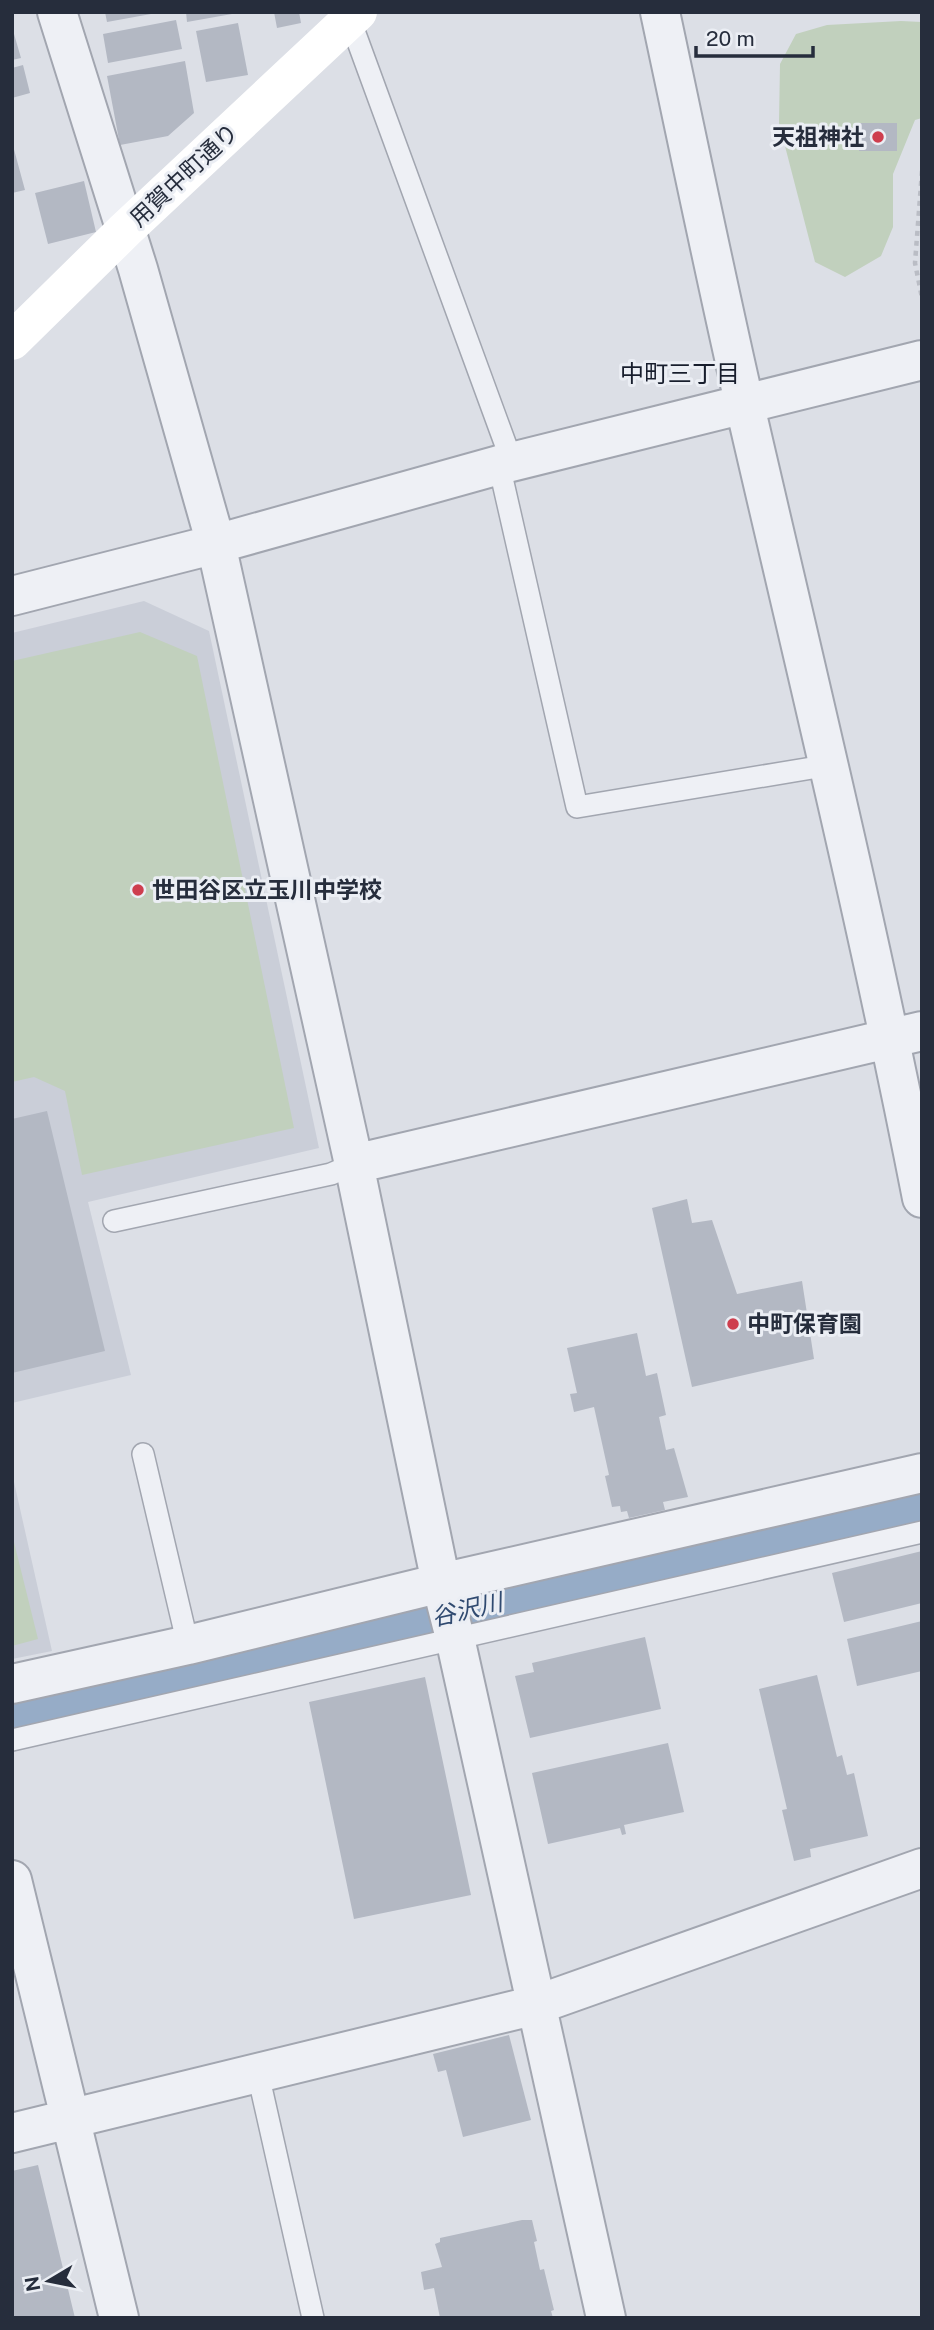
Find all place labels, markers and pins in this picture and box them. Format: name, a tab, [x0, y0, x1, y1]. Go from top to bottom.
place label: 天祖神社	[772, 123, 864, 150]
marker: 天祖神社	[870, 129, 886, 145]
place label: 世田谷区立玉川中学校	[152, 876, 382, 903]
marker: 世田谷区立玉川中学校	[130, 882, 146, 898]
place label: 中町保育園	[747, 1310, 862, 1337]
marker: 中町保育園	[725, 1316, 741, 1332]

